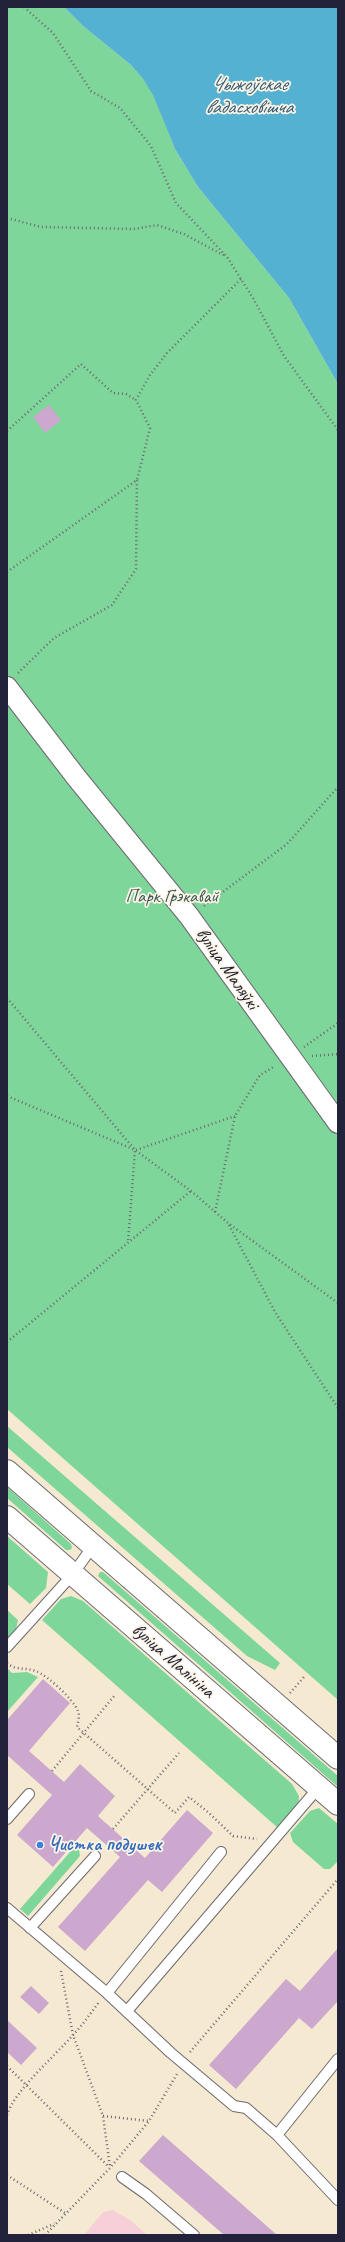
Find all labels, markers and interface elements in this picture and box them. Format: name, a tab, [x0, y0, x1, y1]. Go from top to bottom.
water label: Чыжоўскае вадасховішча	[205, 73, 293, 120]
park label: Парк Грэкавай	[126, 886, 218, 908]
street label: вуліца Маляўкі	[191, 924, 263, 1014]
street label: вуліца Малініна	[127, 1619, 219, 1703]
place label: Чистка подушек	[48, 1834, 161, 1856]
marker: Чистка подушек	[35, 1840, 45, 1850]

